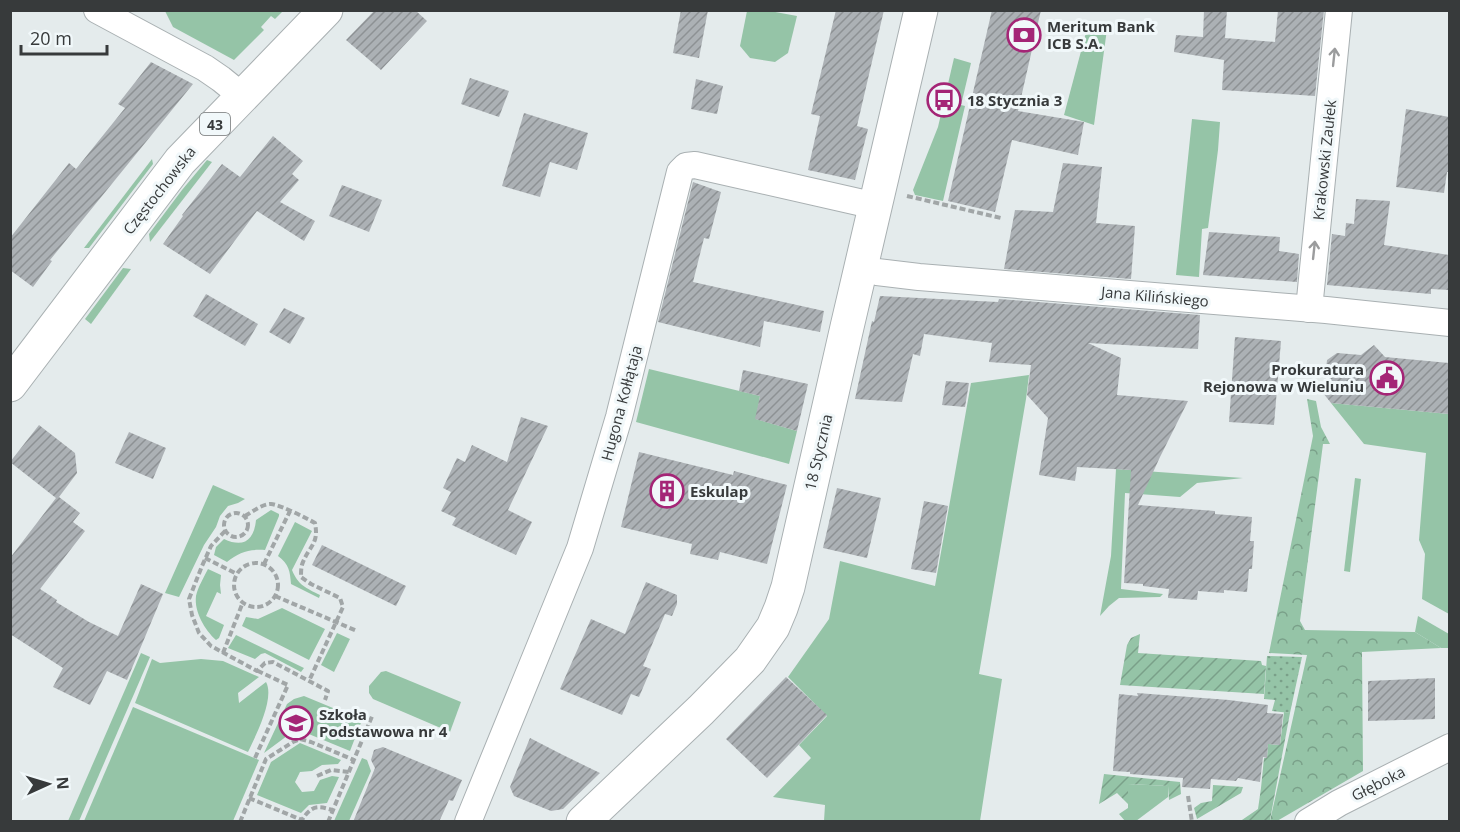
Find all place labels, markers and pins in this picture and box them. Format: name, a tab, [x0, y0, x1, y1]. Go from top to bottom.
place label: Meritum Bank ICB S.A.	[1047, 16, 1155, 53]
bank icon: Meritum Bank ICB S.A.	[1006, 17, 1042, 53]
bus stop icon: 18 Stycznia 3	[926, 82, 962, 118]
place label: 18 Stycznia 3	[967, 90, 1062, 110]
place label: Prokuratura Rejonowa w Wieluniu	[1203, 359, 1364, 396]
public building icon: Prokuratura Rejonowa w Wieluniu	[1369, 360, 1405, 396]
building icon: Eskulap	[649, 473, 685, 509]
place label: Eskulap	[690, 481, 748, 501]
place label: Szkoła Podstawowa nr 4	[319, 704, 448, 741]
school or university icon: Szkoła Podstawowa nr 4	[278, 705, 314, 741]

